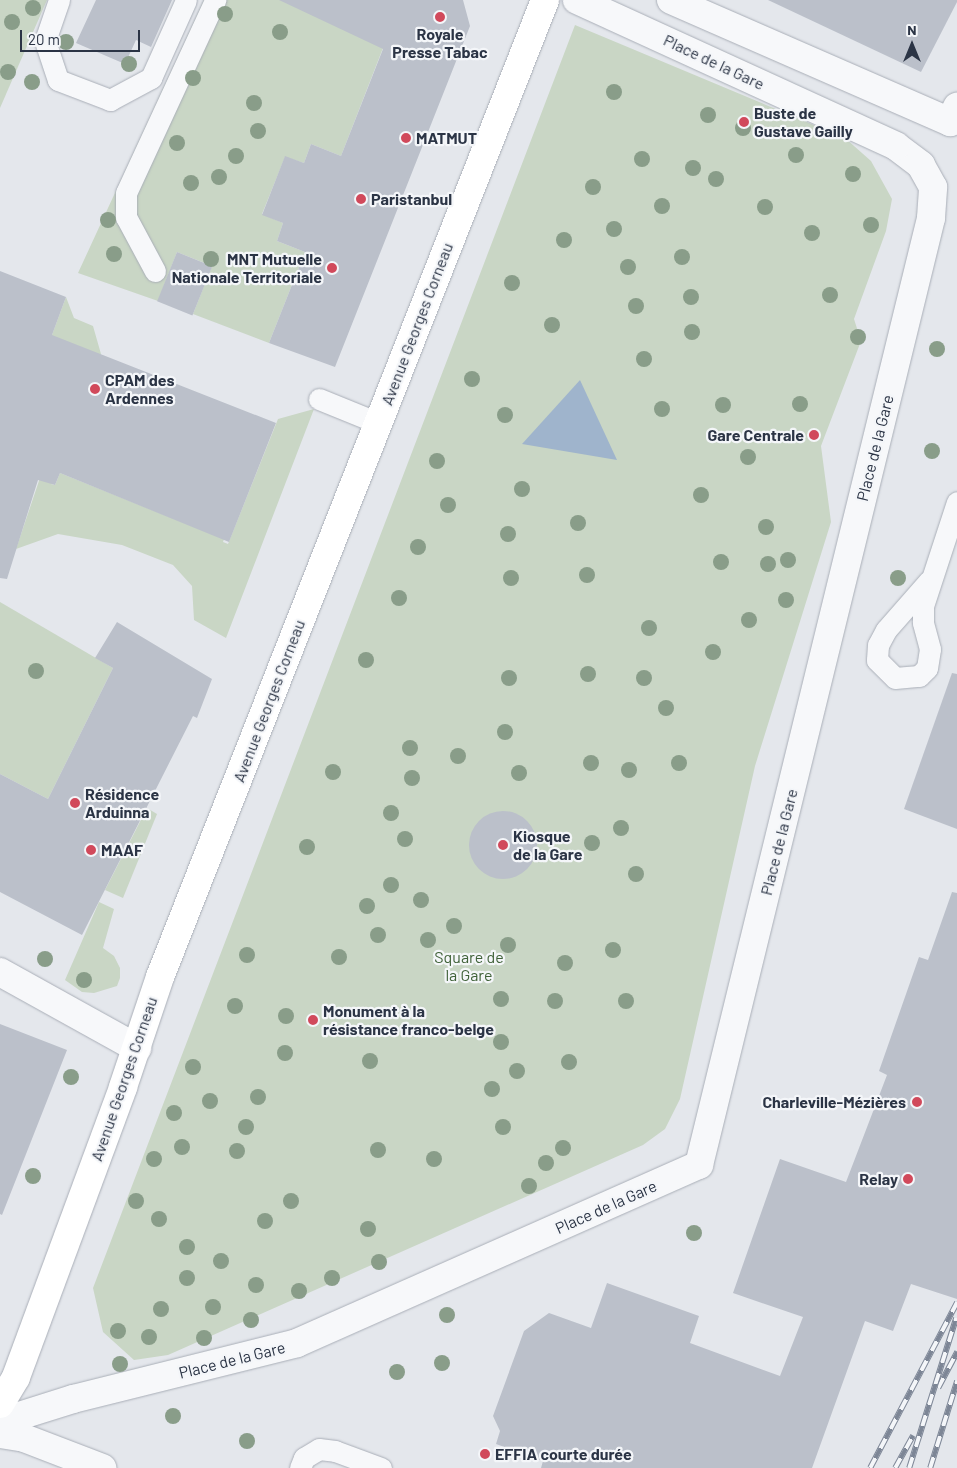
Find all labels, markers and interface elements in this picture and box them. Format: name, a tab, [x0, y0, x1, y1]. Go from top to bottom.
marker: Royale Presse Tabac	[434, 11, 446, 23]
scale bar	[22, 20, 142, 52]
north arrow	[887, 20, 937, 70]
text: N	[907, 21, 917, 38]
place label: Royale Presse Tabac	[392, 24, 488, 62]
text: 20 m	[28, 30, 60, 48]
street label: Place de la Gare	[661, 30, 767, 94]
place label: Buste de Gustave Gailly	[754, 103, 853, 141]
marker: Buste de Gustave Gailly	[738, 116, 750, 128]
place label: MATMUT	[416, 128, 477, 148]
marker: MATMUT	[400, 132, 412, 144]
place label: Paristanbul	[371, 189, 452, 209]
marker: Paristanbul	[355, 193, 367, 205]
street label: Avenue Georges Corneau	[377, 240, 457, 408]
place label: MNT Mutuelle Nationale Territoriale	[172, 249, 322, 287]
marker: MNT Mutuelle Nationale Territoriale	[326, 262, 338, 274]
place label: CPAM des Ardennes	[105, 370, 174, 408]
marker: CPAM des Ardennes	[89, 383, 101, 395]
street label: Place de la Gare	[853, 393, 897, 503]
place label: Gare Centrale	[708, 425, 804, 445]
marker: Gare Centrale	[808, 429, 820, 441]
street label: Avenue Georges Corneau	[229, 617, 309, 785]
place label: Résidence Arduinna	[85, 784, 159, 822]
street label: Place de la Gare	[757, 787, 801, 897]
marker: Résidence Arduinna	[69, 797, 81, 809]
place label: Kiosque de la Gare	[513, 826, 582, 864]
marker: Kiosque de la Gare	[497, 839, 509, 851]
place label: MAAF	[101, 840, 143, 860]
marker: MAAF	[85, 844, 97, 856]
park label: Square de la Gare	[434, 947, 504, 985]
street label: Avenue Georges Corneau	[87, 994, 161, 1164]
place label: Monument à la résistance franco-belge	[323, 1001, 494, 1039]
marker: Monument à la résistance franco-belge	[307, 1014, 319, 1026]
place label: Charleville-Mézières	[762, 1092, 906, 1112]
marker: Charleville-Mézières	[910, 1095, 924, 1109]
place label: Relay	[859, 1169, 898, 1189]
marker: Relay	[902, 1173, 914, 1185]
street label: Place de la Gare	[552, 1176, 660, 1238]
street label: Place de la Gare	[177, 1338, 287, 1382]
place label: EFFIA courte durée	[495, 1444, 632, 1464]
marker: EFFIA courte durée	[479, 1448, 491, 1460]

